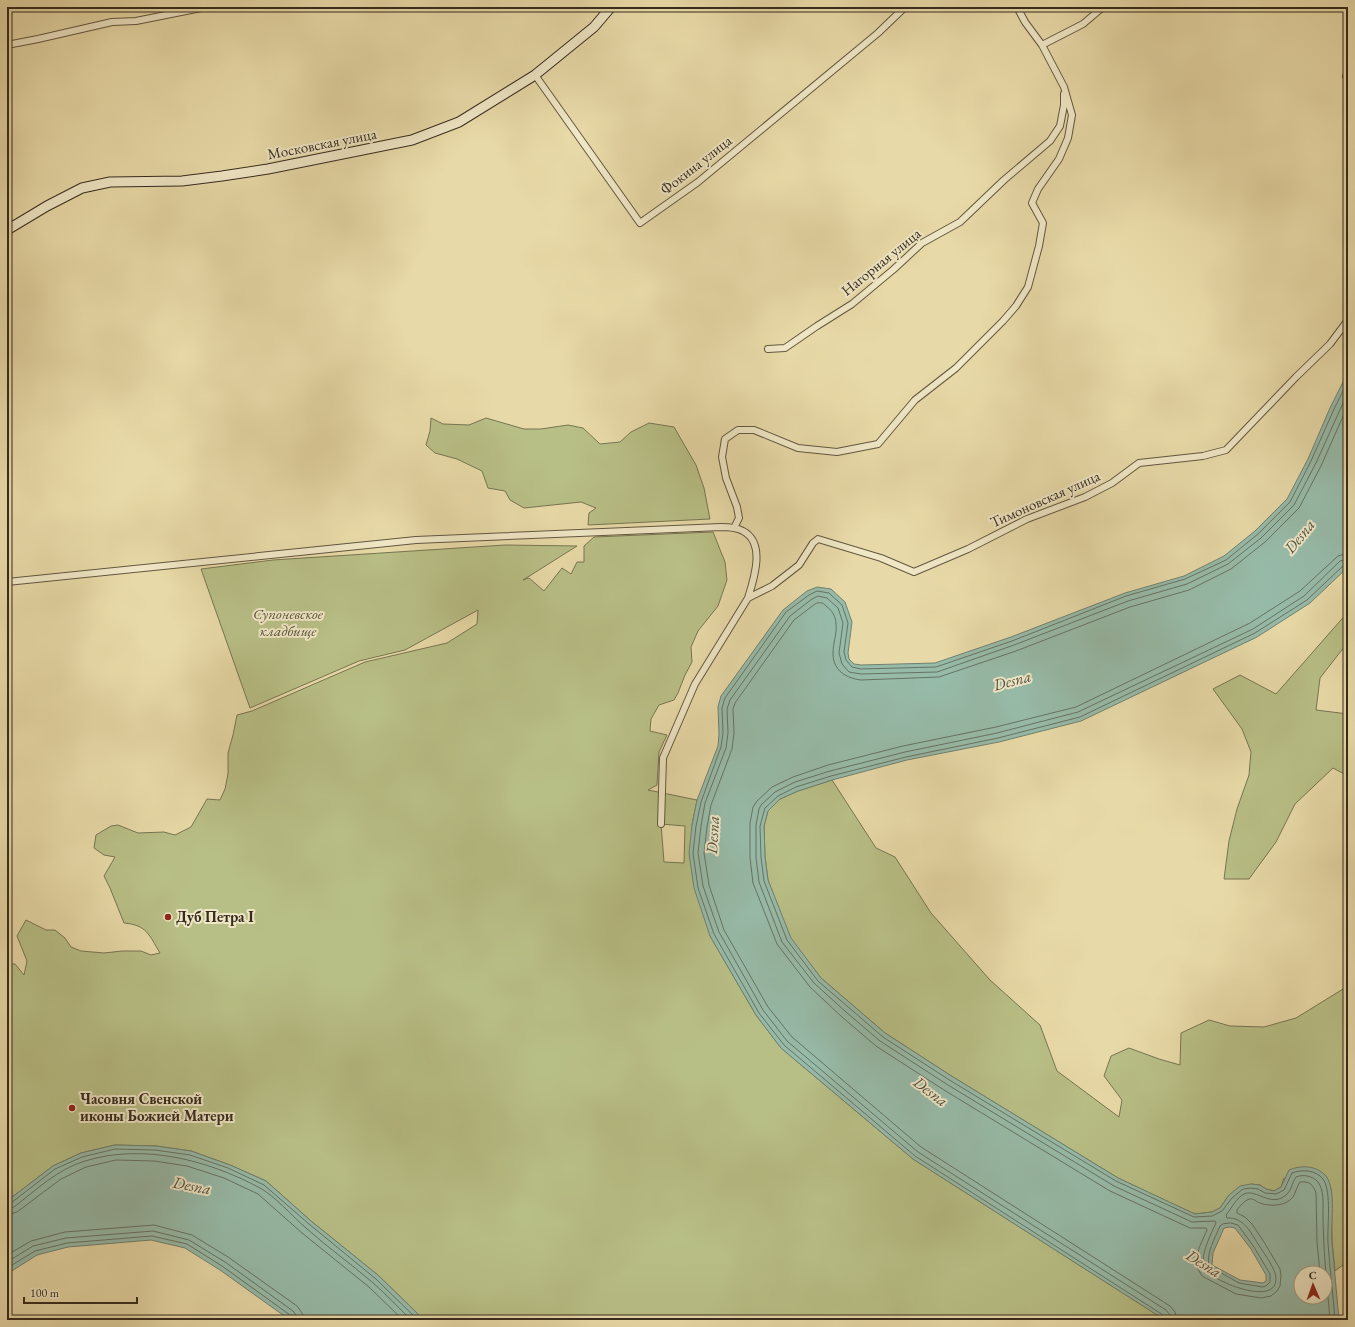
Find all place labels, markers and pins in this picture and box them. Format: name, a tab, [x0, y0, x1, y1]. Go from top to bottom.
place label: Дуб Петра I	[176, 907, 254, 926]
marker: Дуб Петра I	[163, 912, 173, 922]
place label: Часовня Свенской иконы Божией Матери	[80, 1089, 234, 1125]
marker: Часовня Свенской иконы Божией Матери	[67, 1103, 77, 1113]

